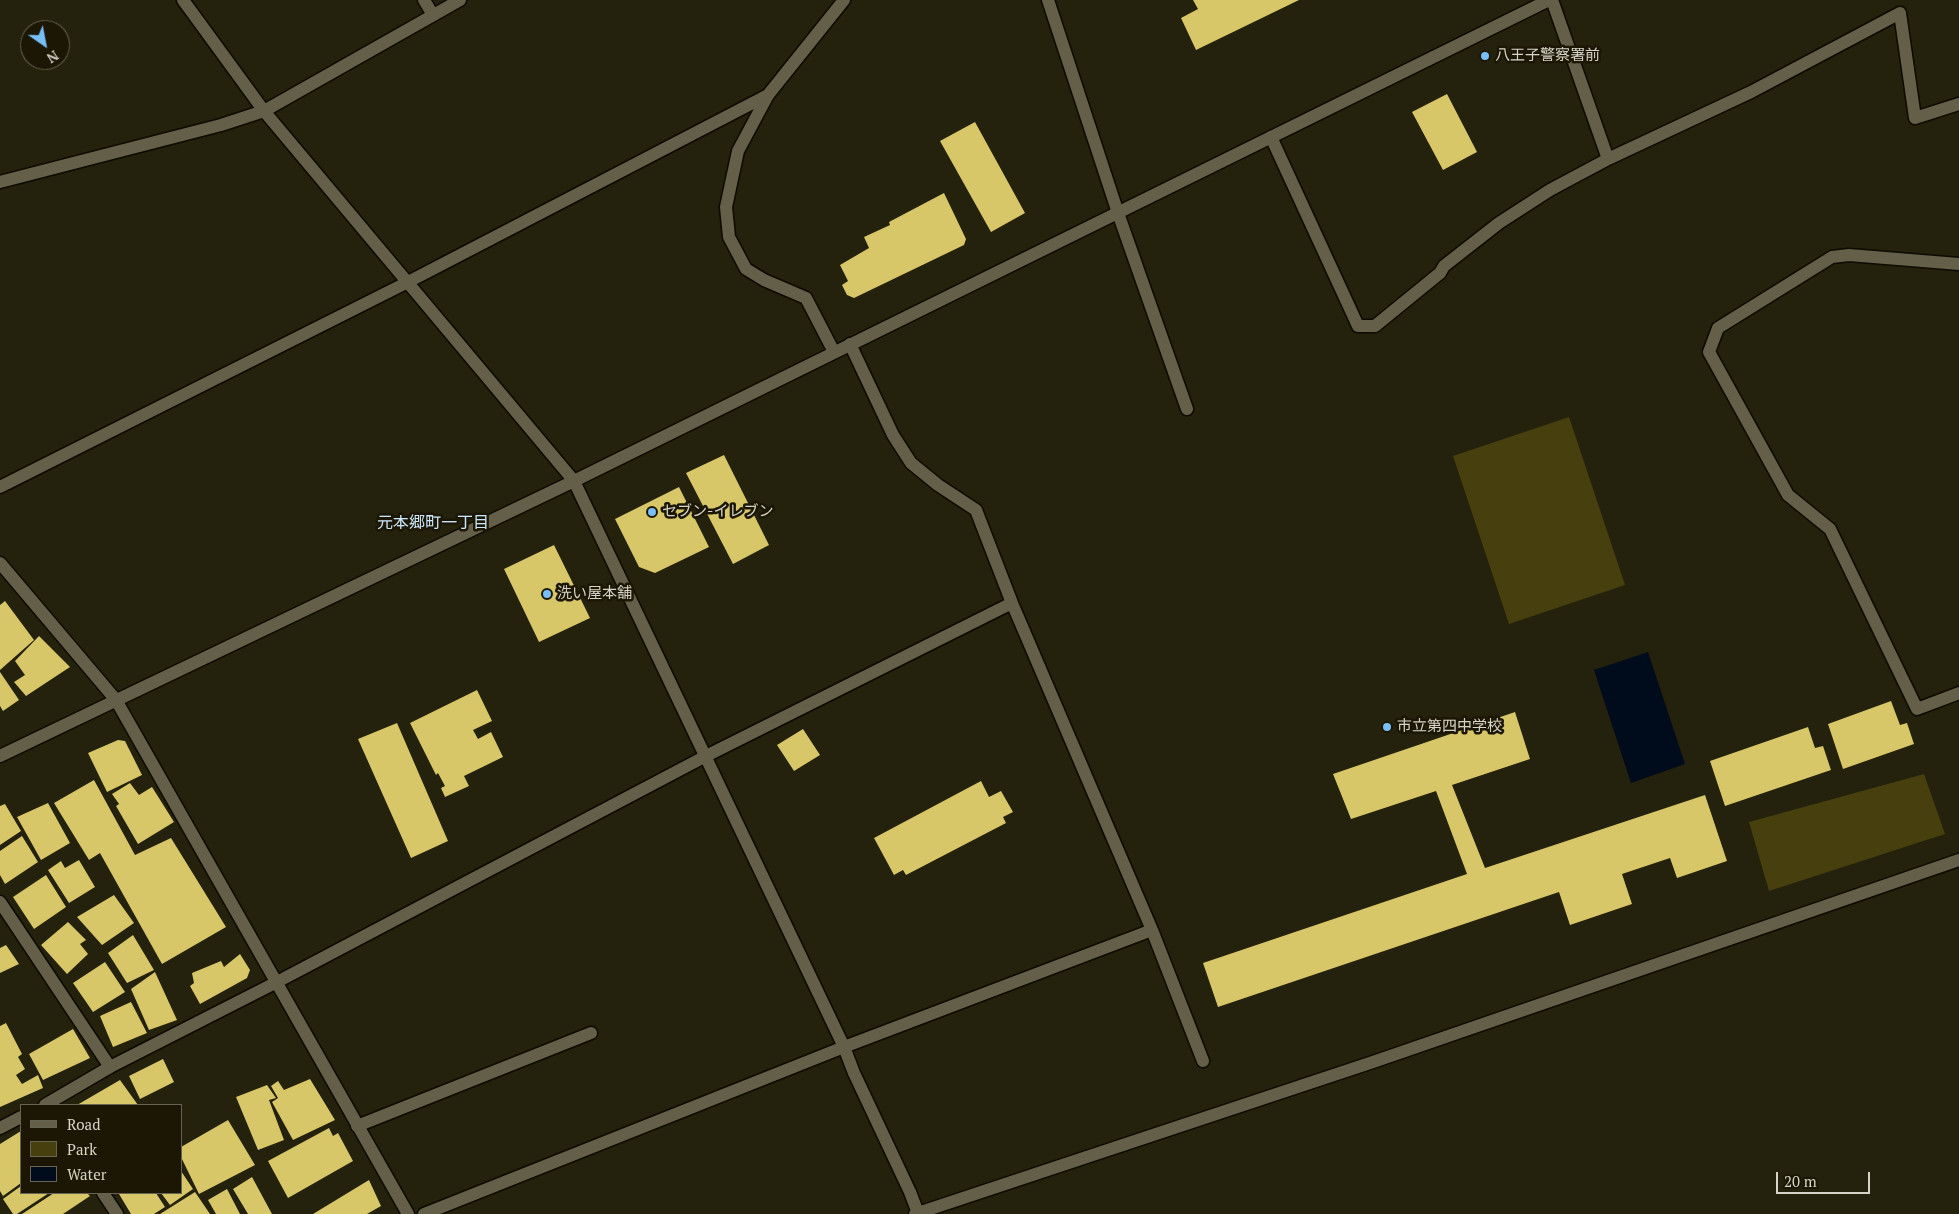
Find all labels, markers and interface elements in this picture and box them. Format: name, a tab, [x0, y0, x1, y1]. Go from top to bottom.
north arrow	[20, 20, 70, 70]
text: N	[43, 46, 63, 68]
place label: 八王子警察署前	[1495, 47, 1600, 65]
marker: 八王子警察署前	[1479, 50, 1491, 62]
place label: セブン-イレブン	[662, 503, 773, 521]
marker: セブン-イレブン	[646, 506, 658, 518]
district label: 元本郷町一丁目	[377, 513, 489, 533]
place label: 洗い屋本舗	[557, 585, 632, 603]
marker: 洗い屋本舗	[541, 588, 553, 600]
place label: 市立第四中学校	[1397, 718, 1502, 736]
marker: 市立第四中学校	[1381, 721, 1393, 733]
legend	[20, 1104, 182, 1194]
text: Road	[67, 1114, 100, 1134]
text: Park	[67, 1139, 97, 1159]
scale bar	[1779, 1162, 1873, 1194]
text: Water	[67, 1164, 106, 1184]
text: 20 m	[1784, 1171, 1817, 1191]

